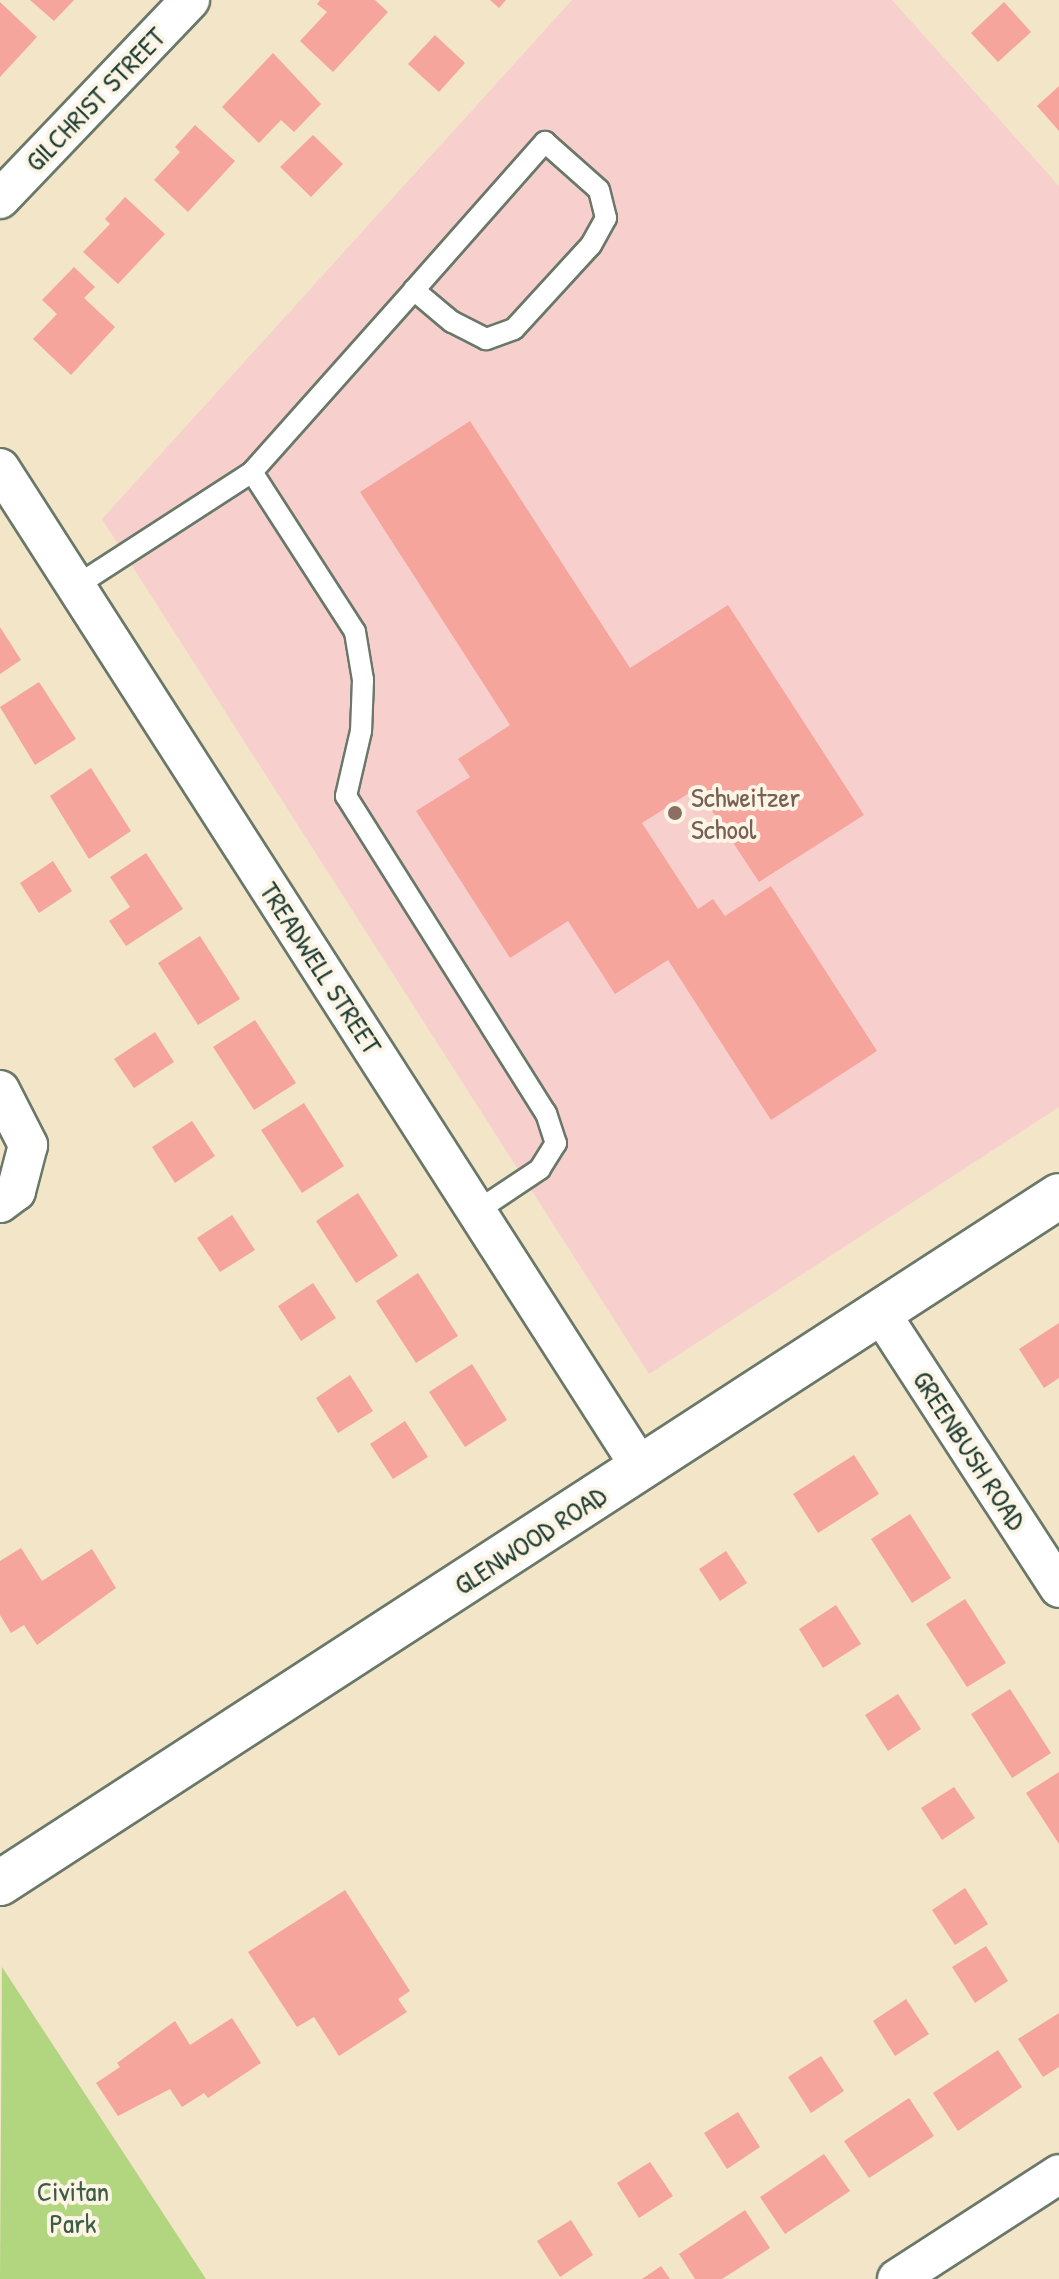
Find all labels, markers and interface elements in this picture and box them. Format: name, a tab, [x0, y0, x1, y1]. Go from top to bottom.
street label: GILCHRIST STREET	[18, 20, 172, 178]
place label: Schweitzer School	[691, 780, 800, 846]
marker: Schweitzer School	[666, 804, 684, 822]
street label: TREADWELL STREET	[253, 876, 389, 1060]
street label: GREENBUSH ROAD	[906, 1364, 1034, 1536]
street label: GLENWOOD ROAD	[448, 1478, 612, 1602]
park label: Civitan Park	[37, 2174, 109, 2240]

